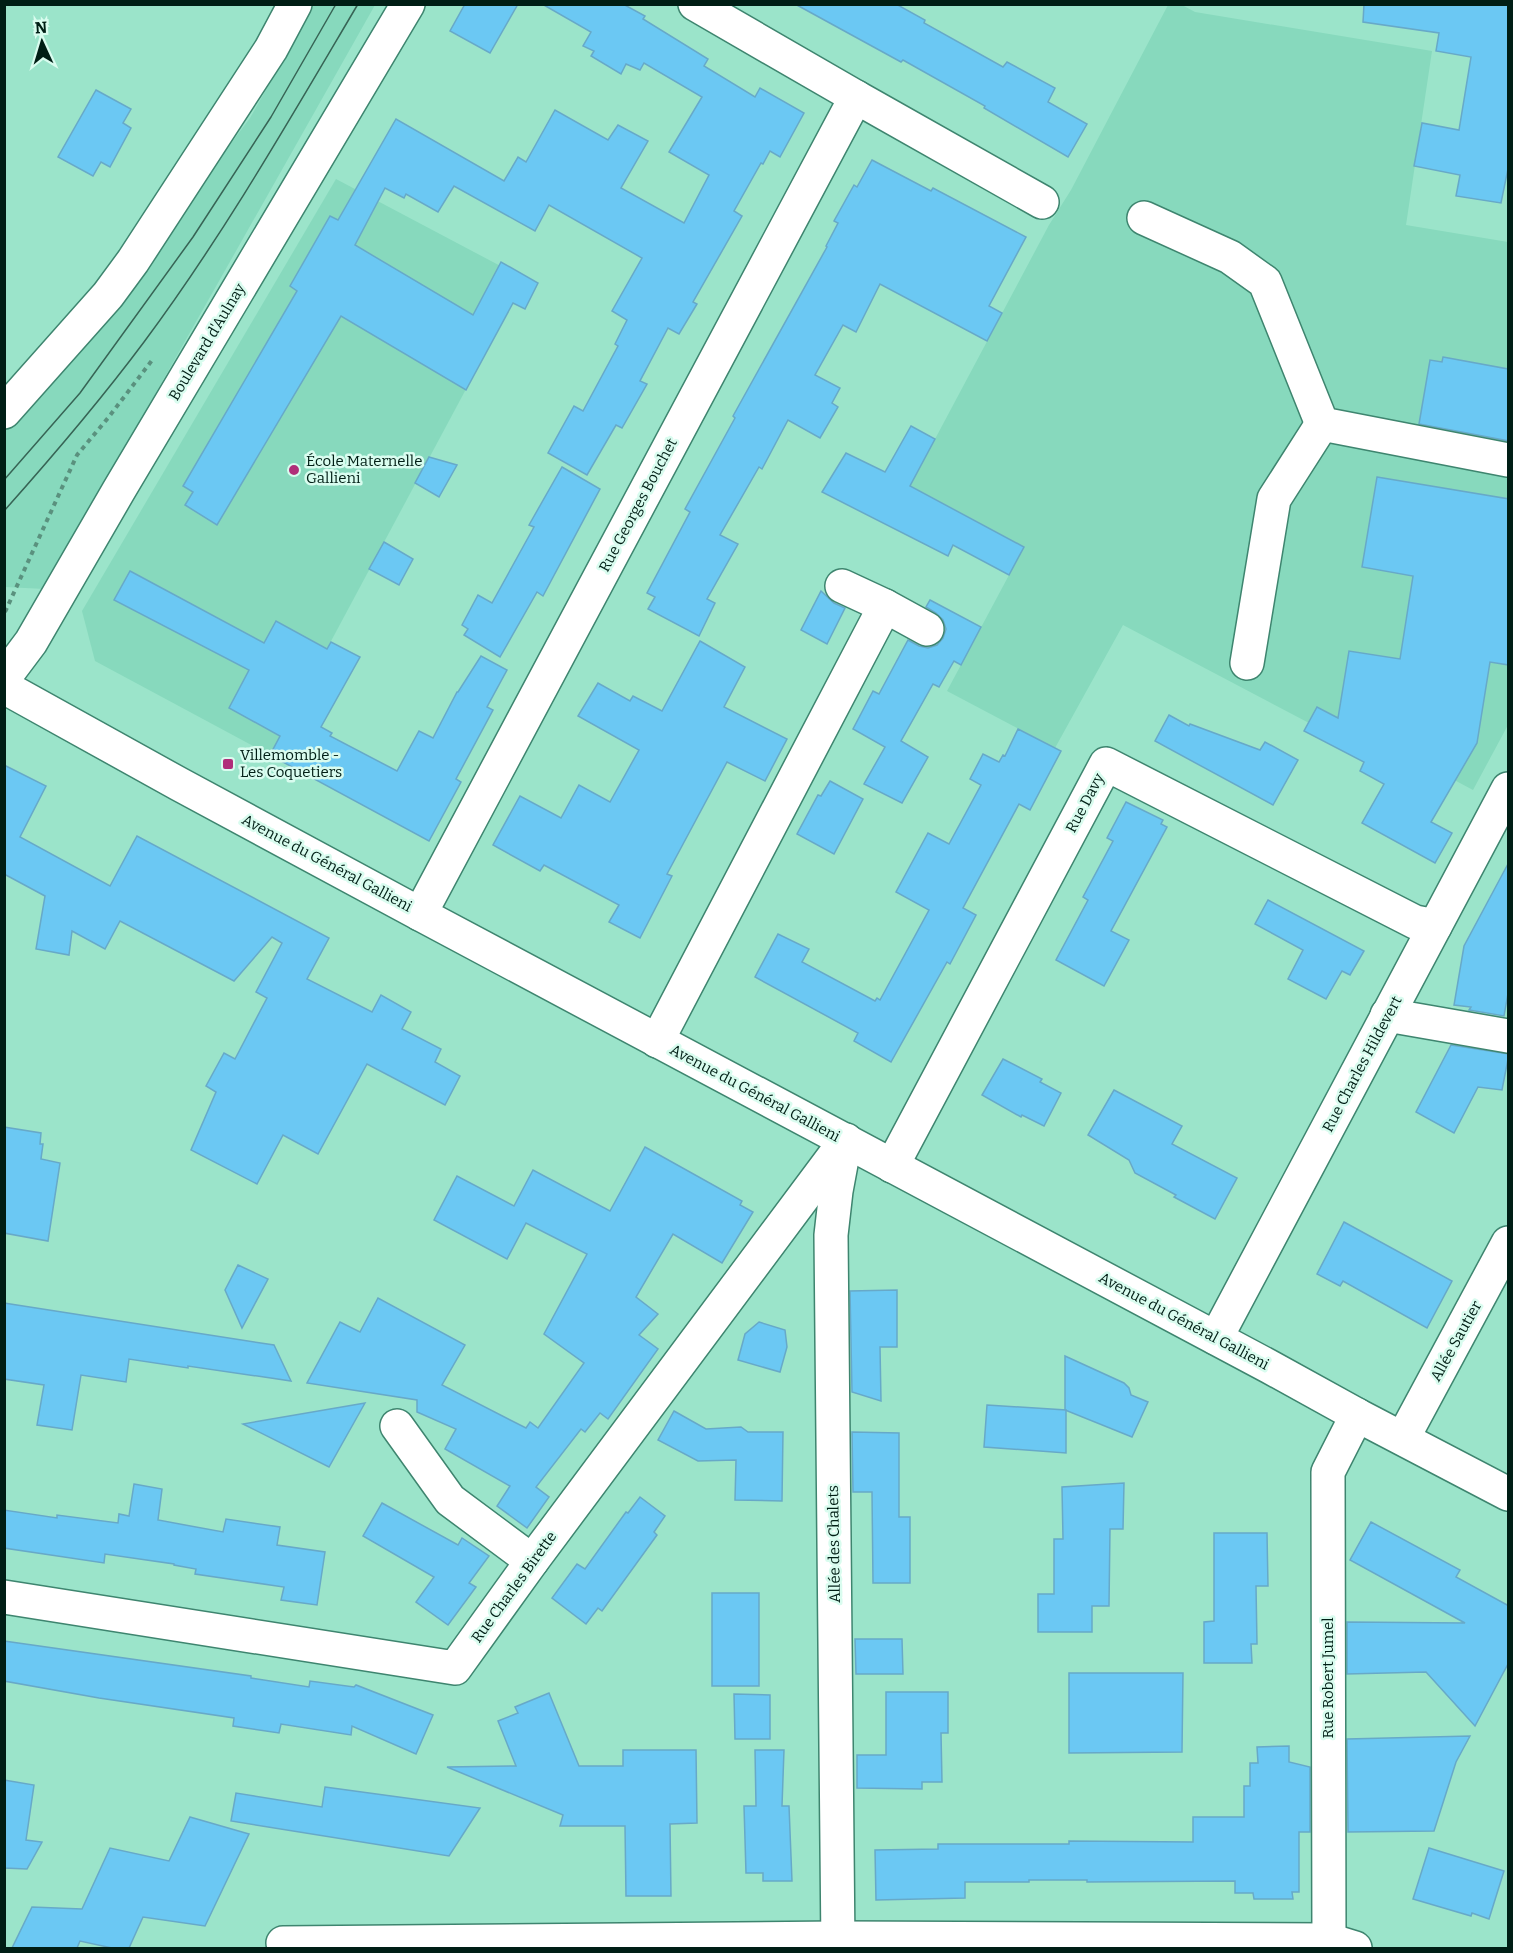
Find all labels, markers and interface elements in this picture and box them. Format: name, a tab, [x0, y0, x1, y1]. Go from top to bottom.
north arrow	[12, 12, 72, 72]
text: N	[34, 18, 48, 37]
street label: Boulevard d'Aulnay	[165, 280, 249, 404]
street label: Rue Georges Bouchet	[595, 435, 681, 575]
place label: École Maternelle Gallieni	[306, 452, 422, 487]
marker: École Maternelle Gallieni	[287, 463, 301, 477]
place label: Villemomble - Les Coquetiers	[240, 746, 342, 781]
marker: Villemomble - Les Coquetiers	[221, 757, 235, 771]
street label: Rue Davy	[1062, 770, 1108, 836]
street label: Avenue du Général Gallieni	[239, 810, 416, 916]
street label: Rue Charles Hildevert	[1319, 992, 1406, 1135]
street label: Avenue du Général Gallieni	[667, 1040, 844, 1146]
street label: Avenue du Général Gallieni	[1096, 1268, 1273, 1374]
street label: Allée Sautier	[1426, 1297, 1486, 1384]
street label: Allée des Chalets	[824, 1485, 844, 1603]
street label: Rue Charles Birette	[468, 1528, 560, 1646]
street label: Rue Robert Jumel	[1319, 1617, 1337, 1739]

